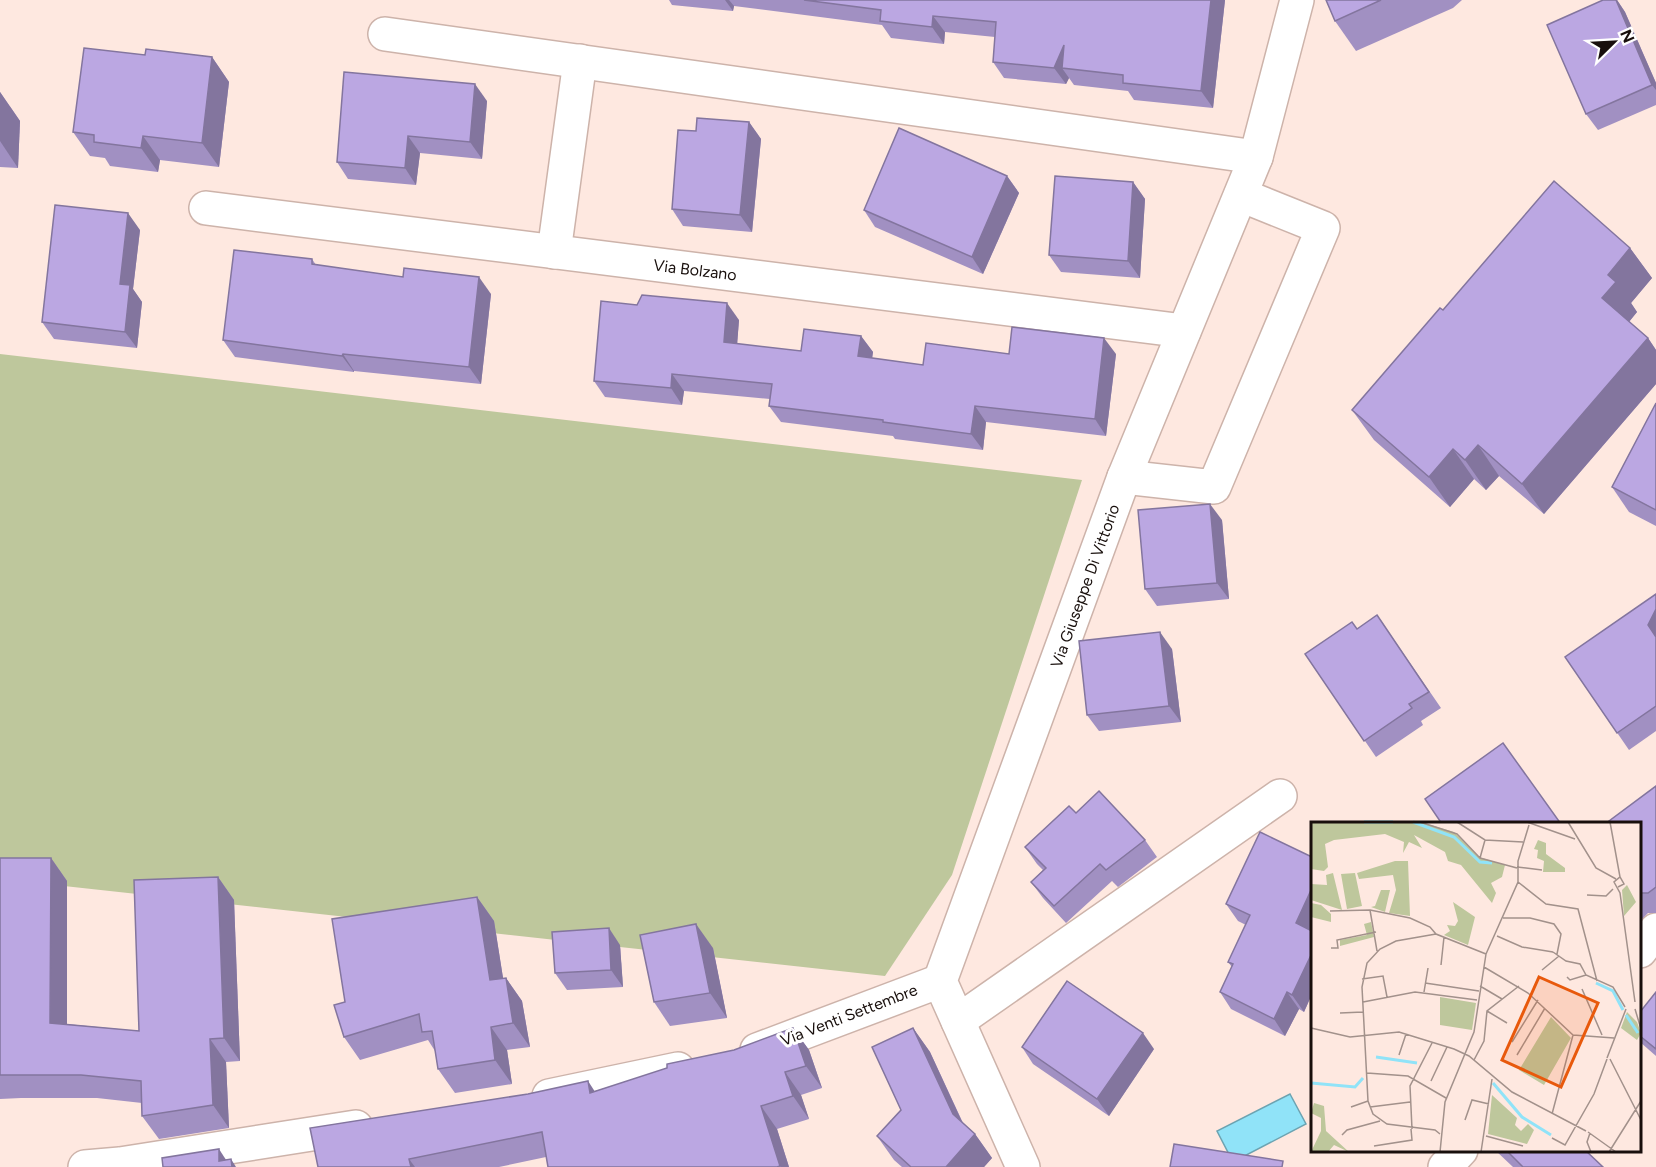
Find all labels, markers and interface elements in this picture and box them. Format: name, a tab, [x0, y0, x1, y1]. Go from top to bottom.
north arrow	[1584, 12, 1644, 72]
text: N	[1616, 27, 1638, 46]
street label: Via Bolzano	[652, 255, 738, 285]
street label: Via Giuseppe Di Vittorio	[1047, 502, 1123, 670]
inset map	[1311, 822, 1641, 1152]
street label: Via Venti Settembre	[778, 980, 920, 1050]

